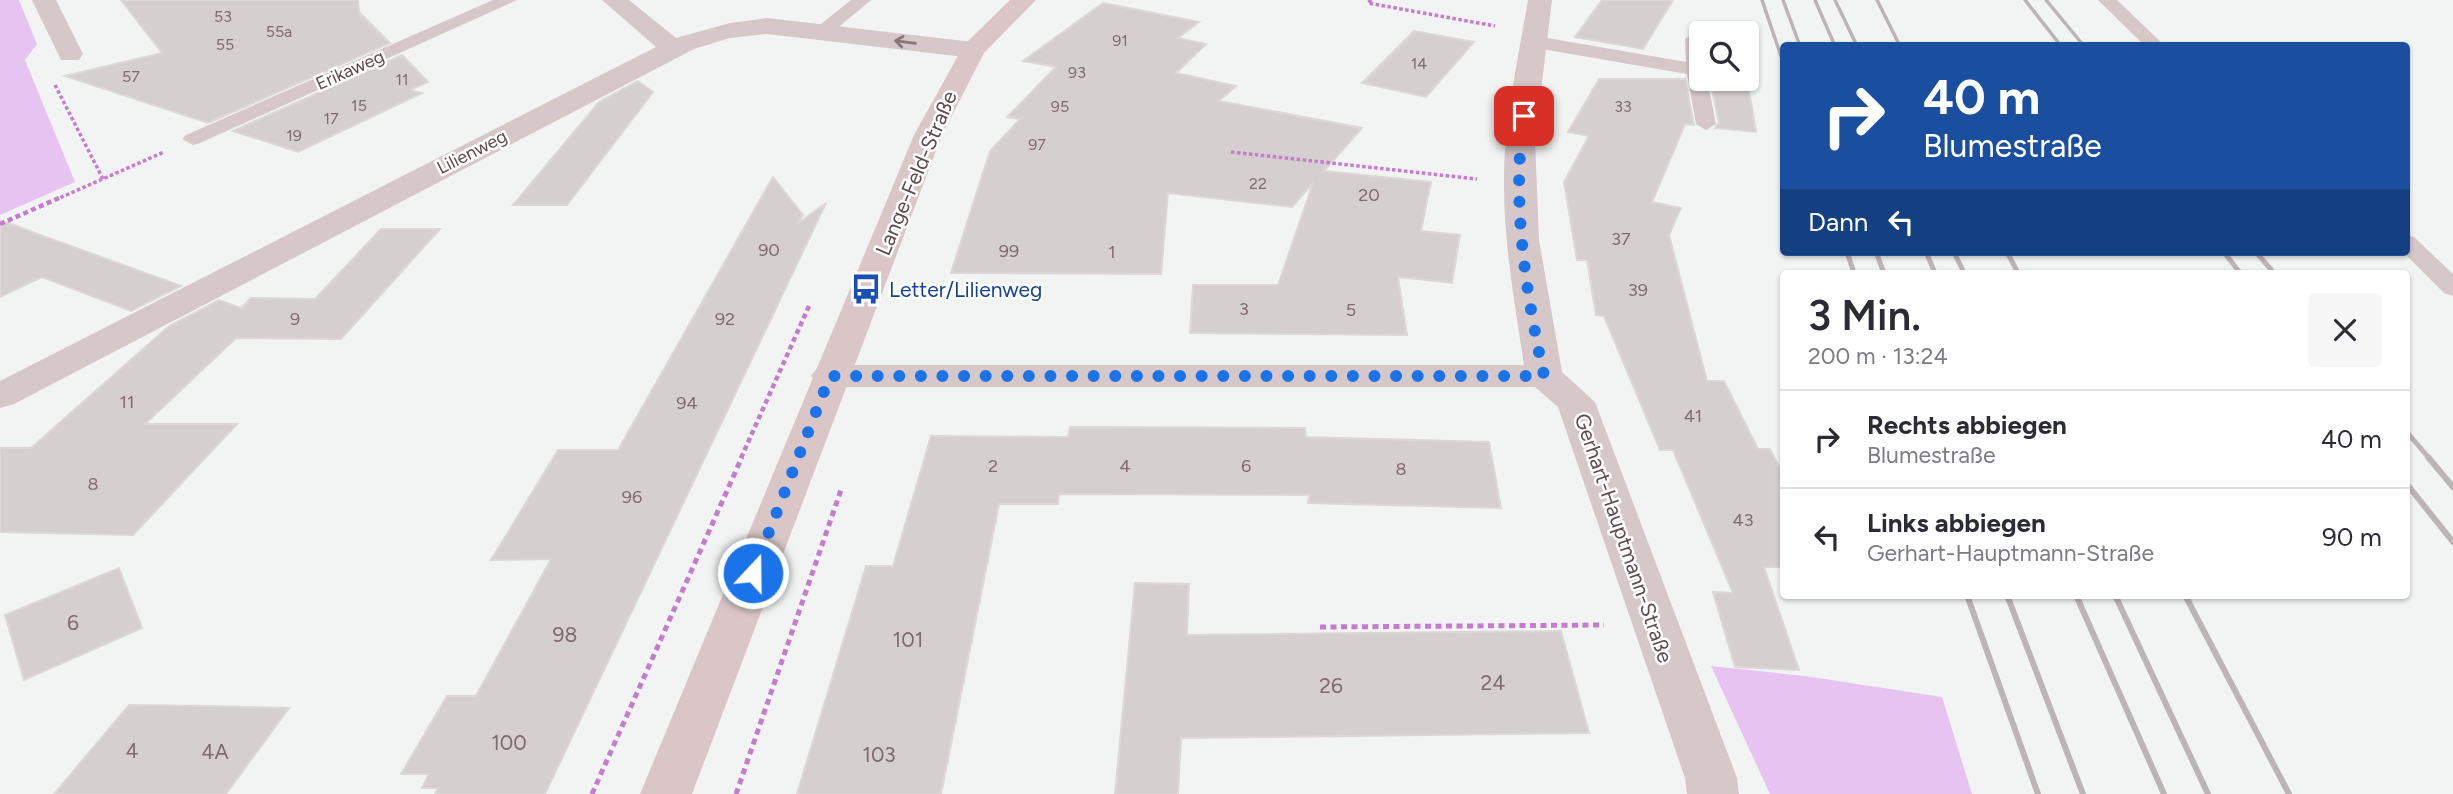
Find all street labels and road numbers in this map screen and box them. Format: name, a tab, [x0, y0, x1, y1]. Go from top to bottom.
street label: Erikaweg	[312, 45, 388, 95]
street label: Lange-Feld-Straße	[870, 87, 962, 259]
street label: Lilienweg	[433, 125, 511, 179]
street label: Gerhart-Hauptmann-Straße	[1570, 410, 1678, 666]

